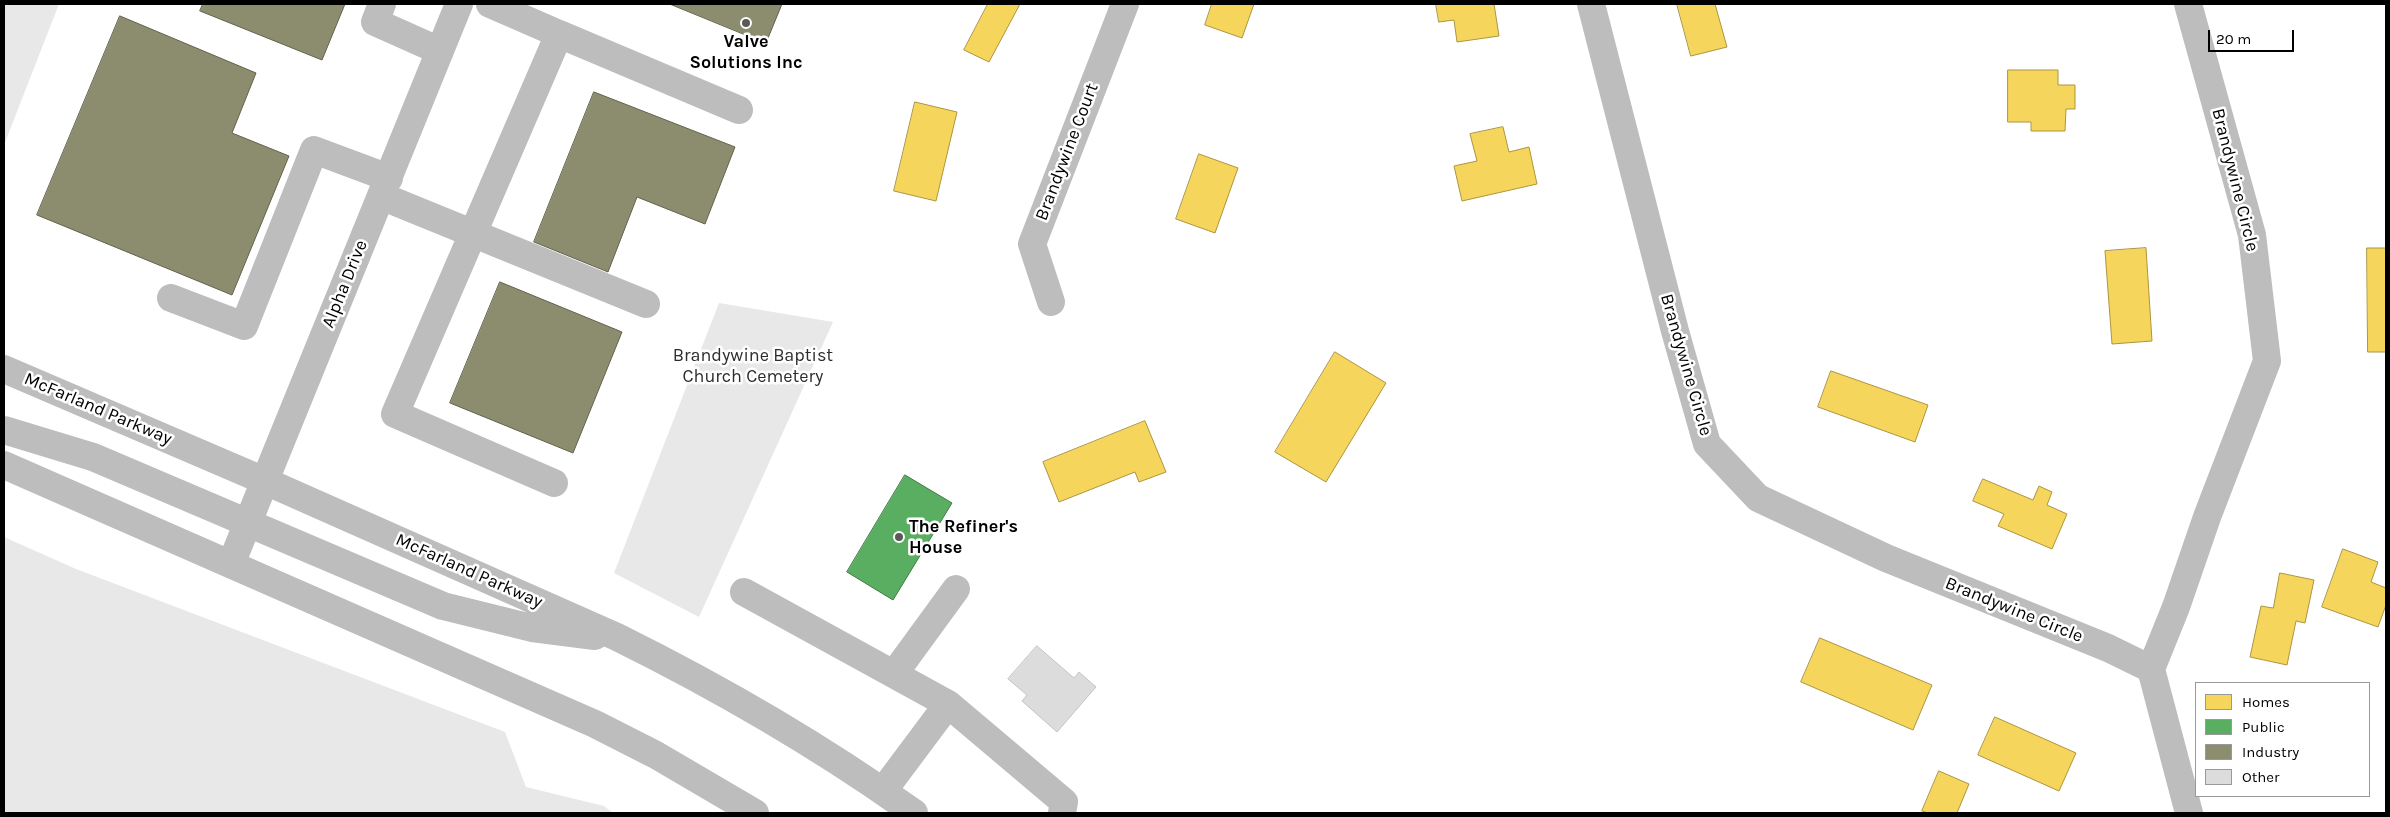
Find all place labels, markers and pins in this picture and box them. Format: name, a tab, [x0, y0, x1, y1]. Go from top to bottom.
marker: Valve Solutions Inc	[740, 17, 752, 29]
place label: Valve Solutions Inc	[689, 31, 803, 74]
place label: The Refiner's House	[909, 516, 1018, 558]
marker: The Refiner's House	[893, 531, 905, 543]

